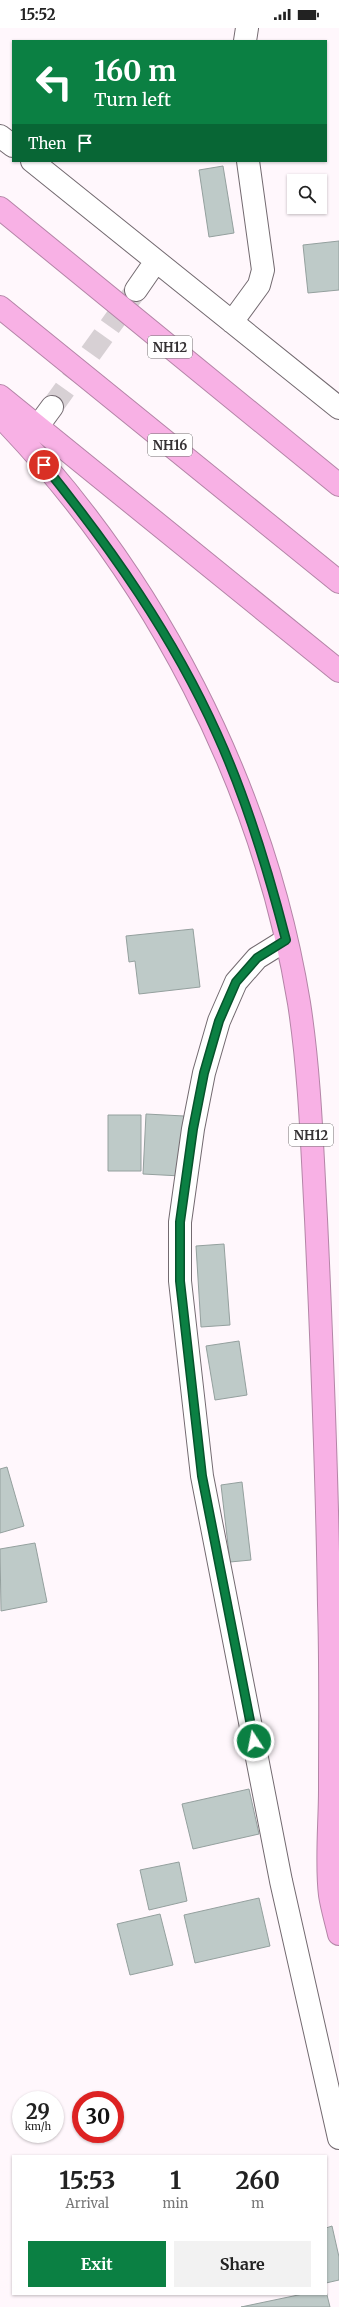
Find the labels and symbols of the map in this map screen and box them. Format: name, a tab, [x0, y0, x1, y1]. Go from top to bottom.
road number: NH12	[148, 336, 192, 358]
road number: NH16	[148, 434, 192, 456]
pin	[27, 448, 61, 482]
road number: NH12	[289, 1124, 333, 1146]
position arrow	[233, 1720, 275, 1762]
speed limit sign: 30	[72, 2091, 124, 2143]

